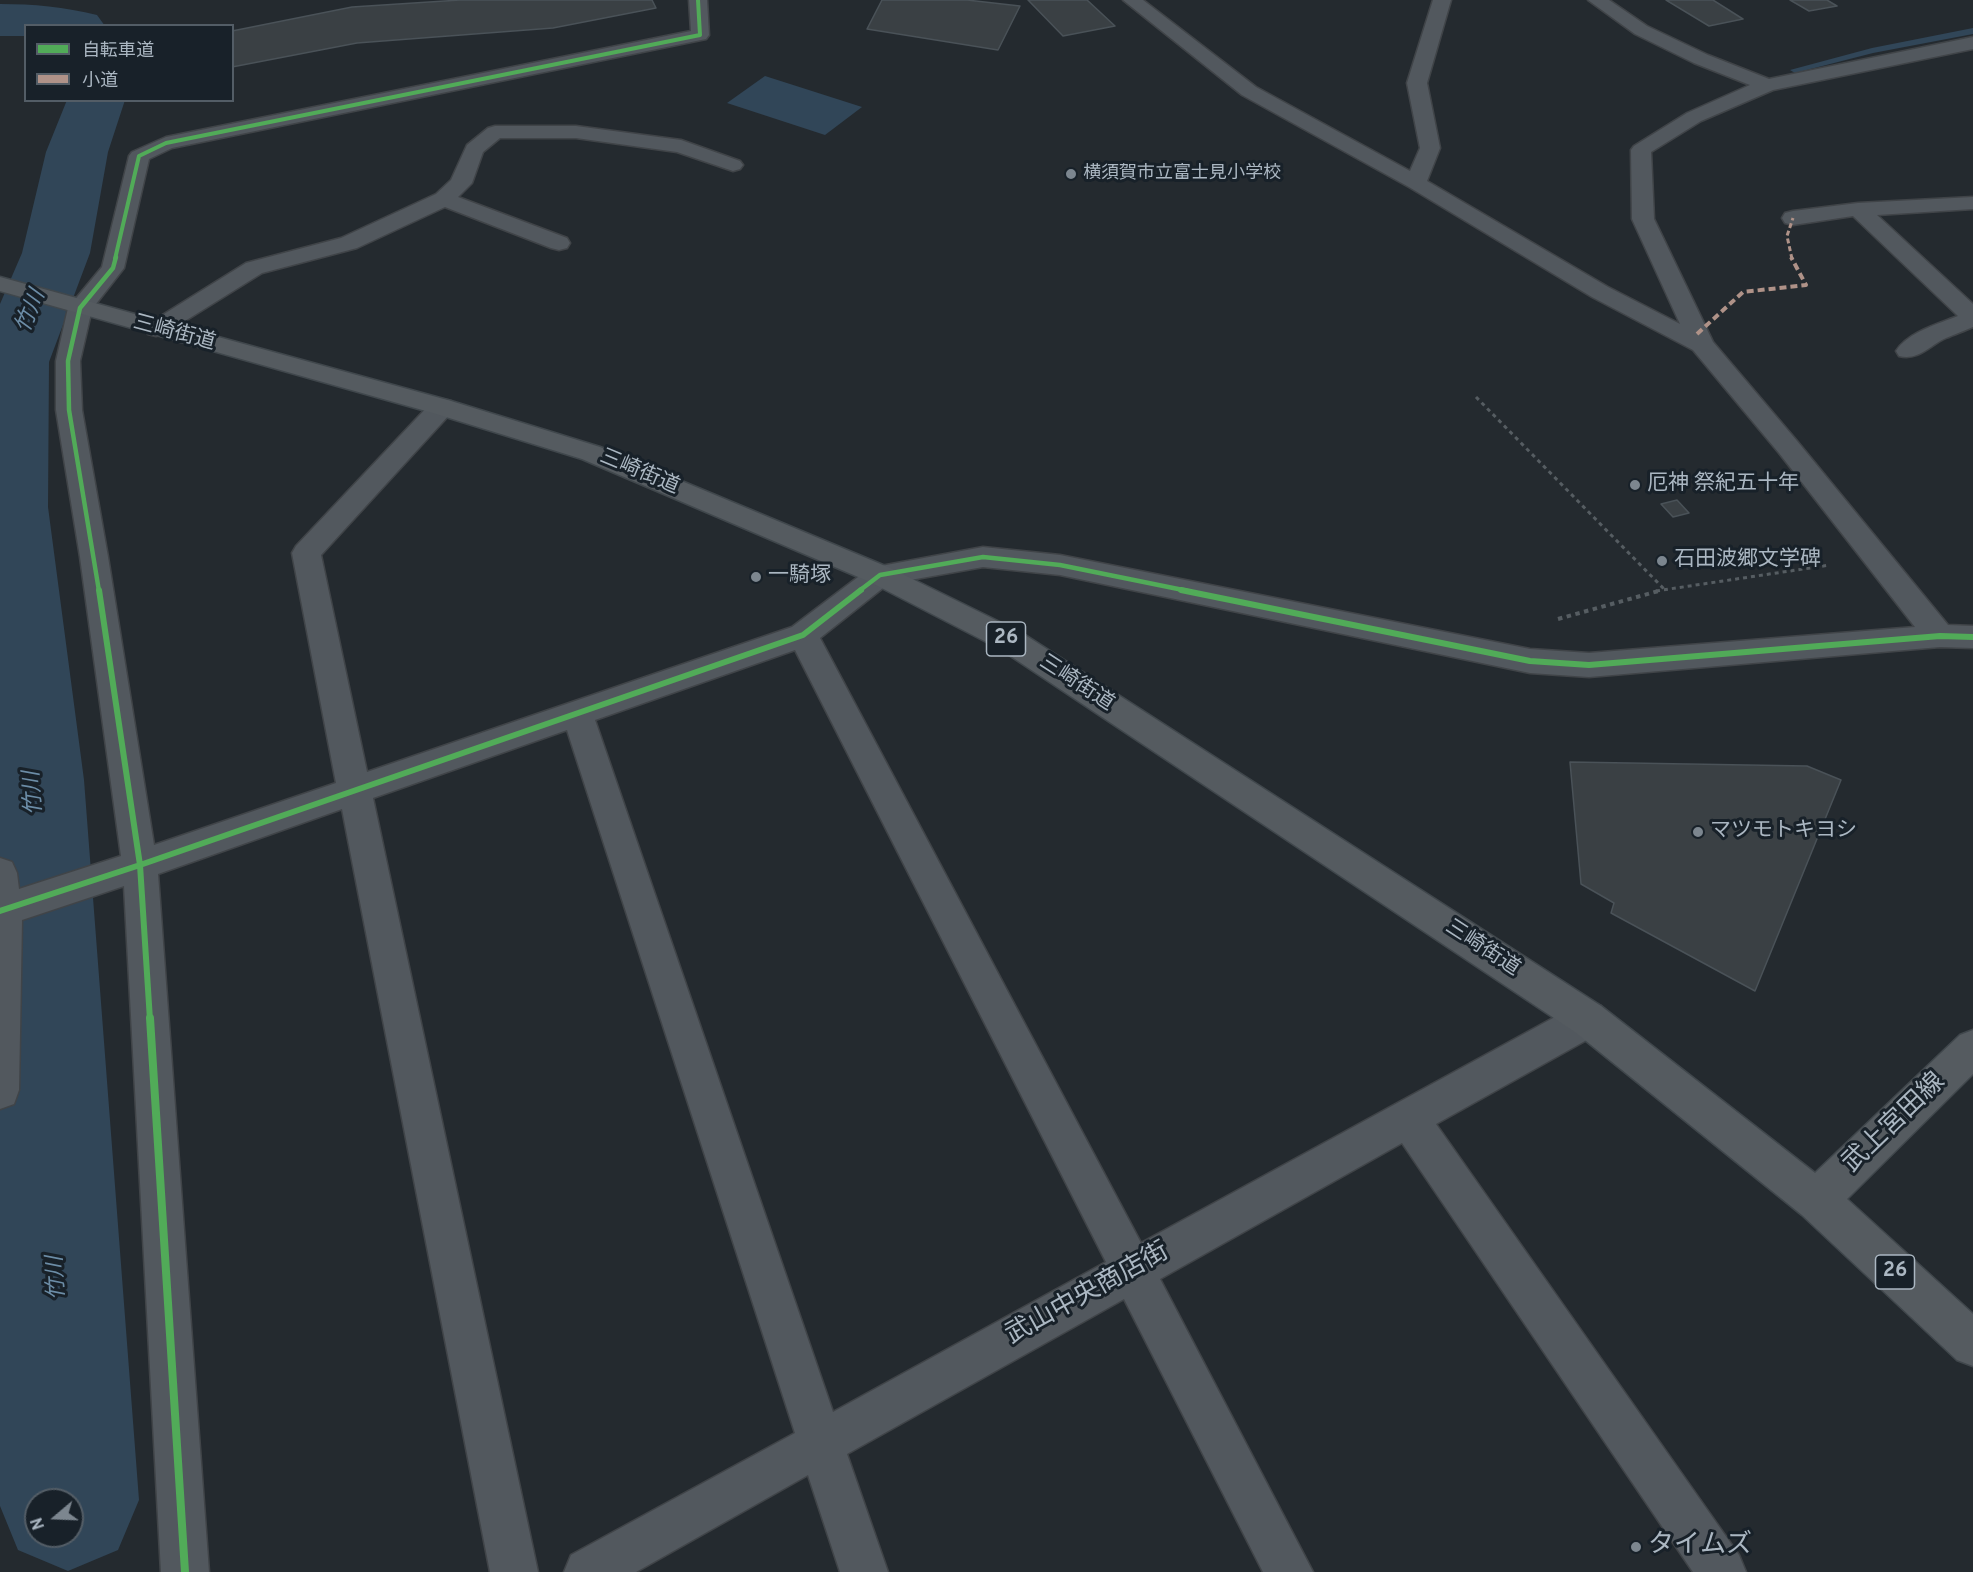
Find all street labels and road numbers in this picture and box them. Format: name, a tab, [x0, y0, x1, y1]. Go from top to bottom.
street label: 三崎街道	[130, 311, 218, 357]
street label: 三崎街道	[595, 445, 683, 501]
road number: 26	[986, 622, 1026, 656]
street label: 三崎街道	[1034, 651, 1118, 717]
street label: 三崎街道	[1440, 916, 1524, 982]
street label: 武上宮田線	[1837, 1068, 1953, 1180]
street label: 武山中央商店街	[1001, 1237, 1175, 1353]
road number: 26	[1876, 1255, 1914, 1289]

